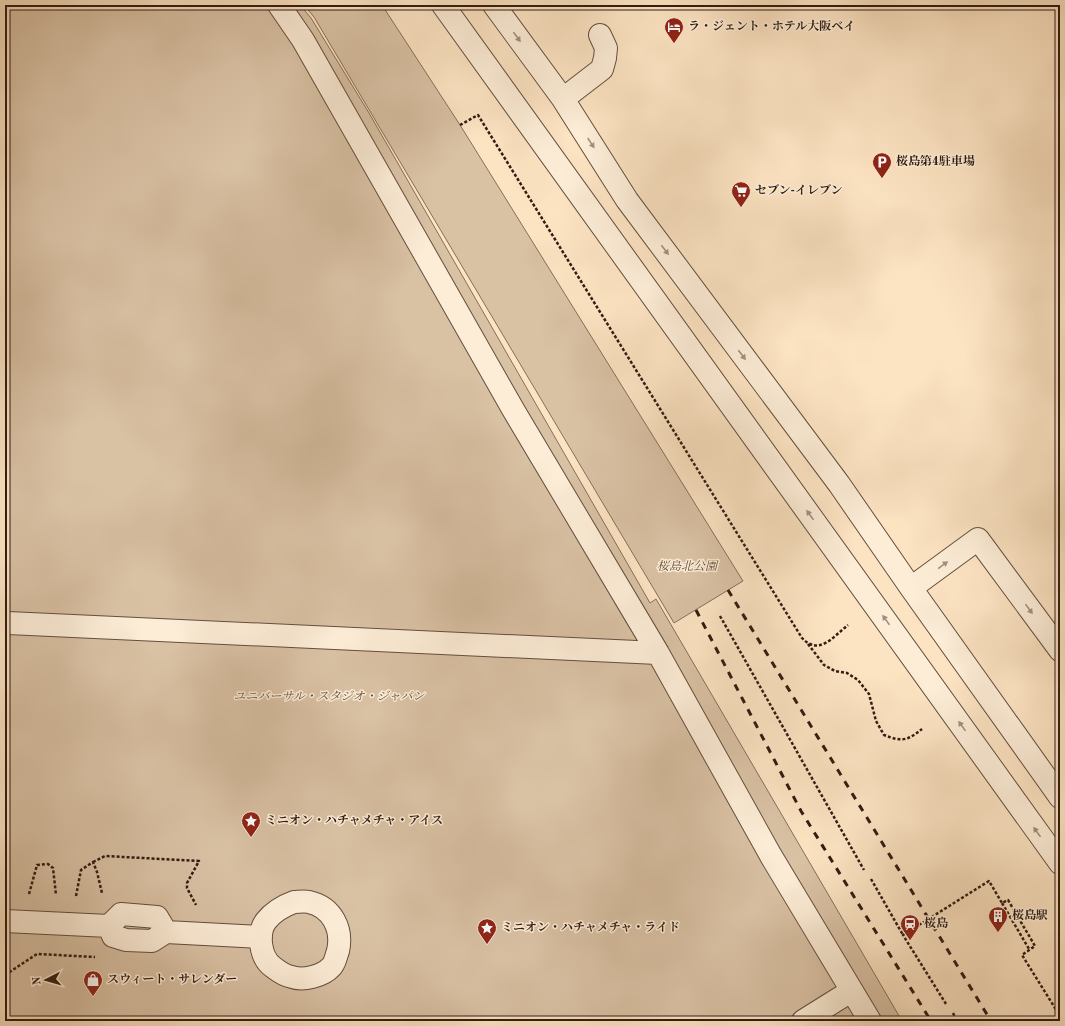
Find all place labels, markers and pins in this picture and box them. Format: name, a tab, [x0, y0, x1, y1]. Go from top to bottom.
hotel icon: ラ・ジェント・ホテル大阪ベイ	[663, 16, 685, 44]
place label: ラ・ジェント・ホテル大阪ベイ	[688, 19, 855, 33]
parking icon: 桜島第4駐車場	[871, 151, 893, 179]
place label: 桜島第4駐車場	[896, 154, 975, 168]
supermarket icon: セブン-イレブン	[730, 180, 752, 208]
place label: セブン-イレブン	[755, 183, 842, 197]
place icon: ミニオン・ハチャメチャ・アイス	[240, 810, 262, 838]
place label: ミニオン・ハチャメチャ・アイス	[265, 814, 443, 827]
building icon: 桜島駅	[987, 905, 1009, 933]
place label: 桜島駅	[1012, 908, 1048, 922]
station icon: 桜島	[899, 913, 921, 941]
place label: 桜島	[924, 916, 949, 930]
place icon: ミニオン・ハチャメチャ・ライド	[476, 917, 498, 945]
place label: ミニオン・ハチャメチャ・ライド	[501, 921, 680, 934]
shop icon: スウィート・サレンダー	[82, 969, 104, 997]
place label: スウィート・サレンダー	[107, 973, 237, 986]

